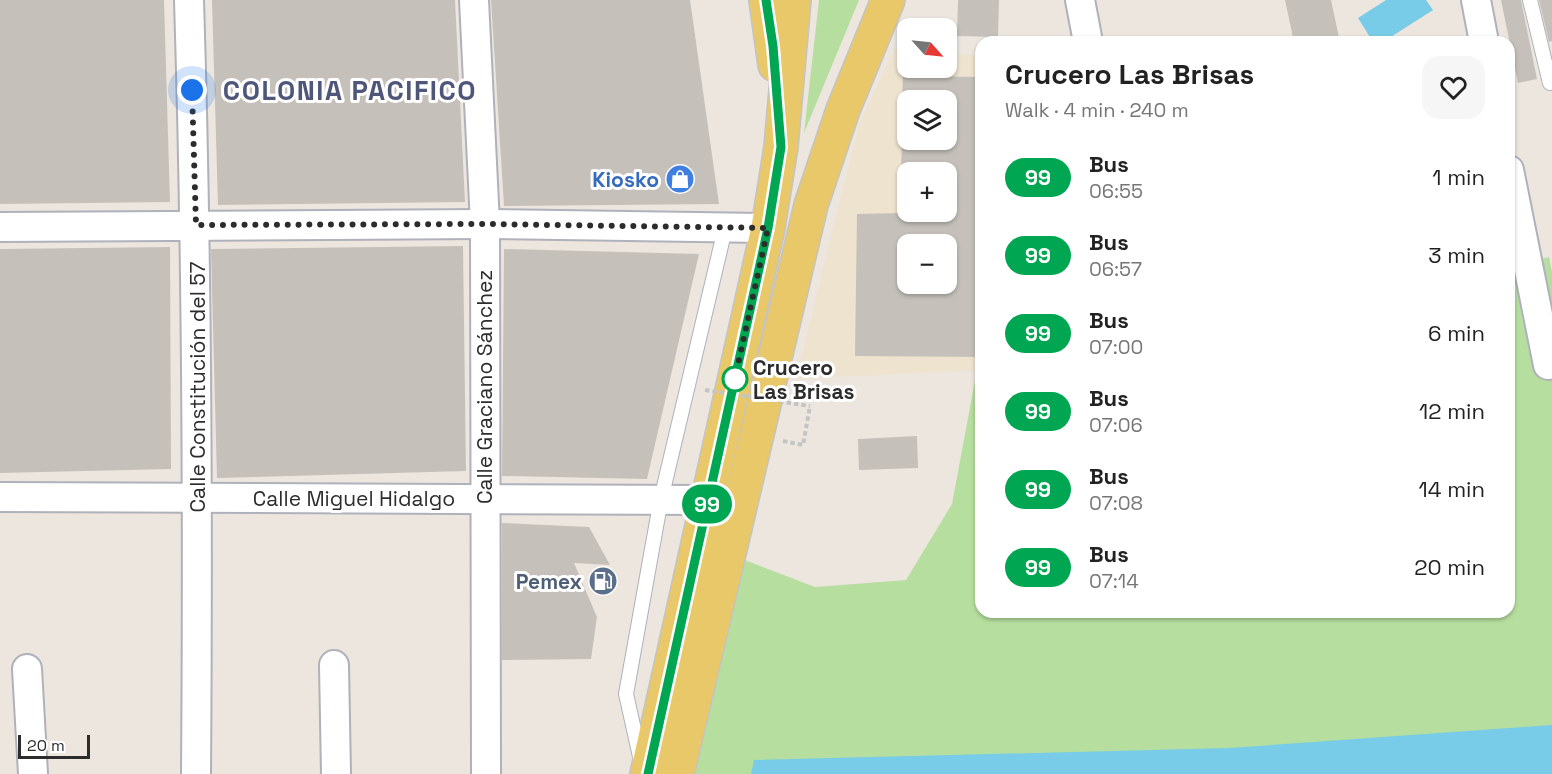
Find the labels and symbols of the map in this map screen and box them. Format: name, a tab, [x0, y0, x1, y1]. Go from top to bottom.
north arrow	[897, 18, 957, 78]
district label: COLONIA PACIFICO	[223, 73, 477, 108]
your location	[177, 75, 207, 105]
shop icon: Kiosko	[664, 163, 696, 195]
place label: Kiosko	[592, 166, 659, 193]
street label: Calle Constitución del 57	[184, 261, 211, 512]
street label: Calle Graciano Sánchez	[471, 270, 498, 504]
place label: Crucero Las Brisas	[753, 354, 855, 405]
marker: Crucero Las Brisas	[722, 366, 748, 392]
line badge: 99	[680, 484, 734, 524]
street label: Calle Miguel Hidalgo	[253, 485, 455, 512]
fuel station icon: Pemex	[587, 565, 619, 597]
place label: Pemex	[516, 568, 582, 595]
scale bar	[18, 732, 90, 760]

